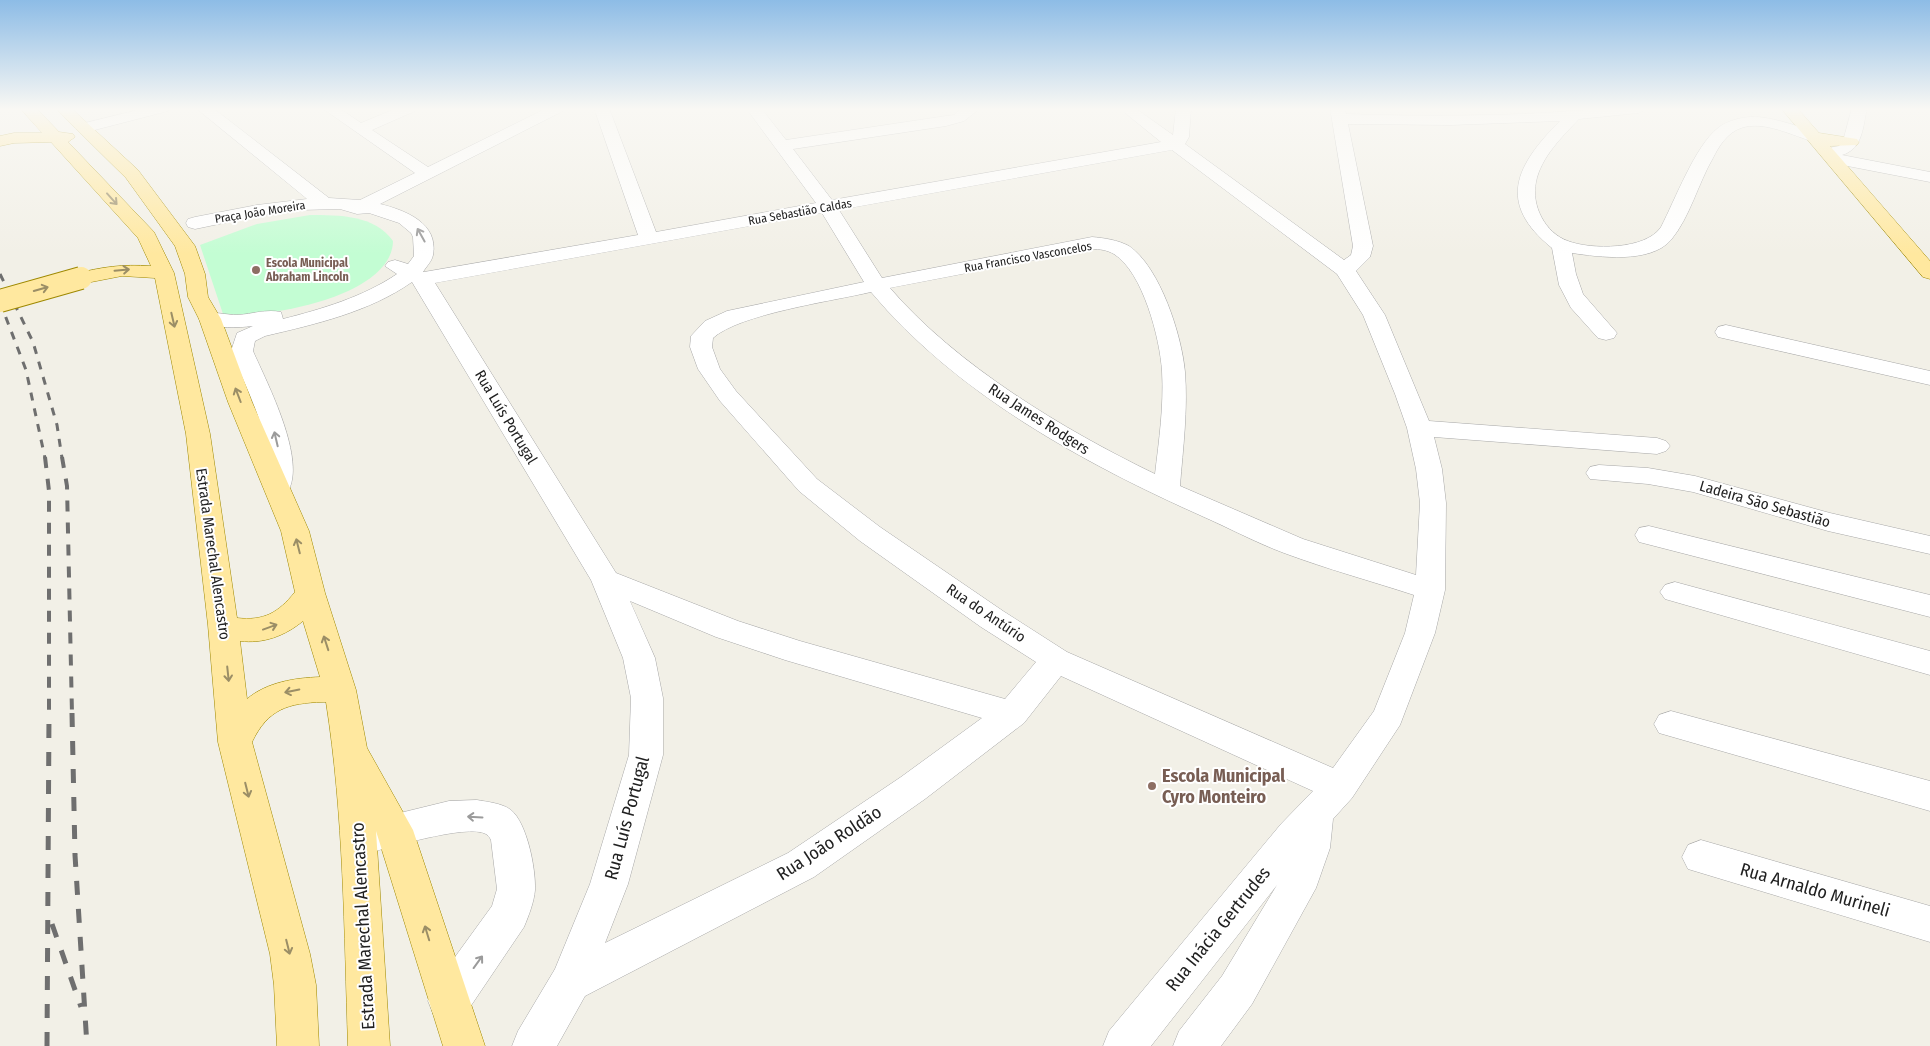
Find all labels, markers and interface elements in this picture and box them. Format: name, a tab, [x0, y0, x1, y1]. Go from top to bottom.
one-way arrow	[106, 192, 118, 205]
street label: Rua Sebastião Caldas	[747, 196, 853, 228]
street label: Praça João Moreira	[214, 198, 306, 226]
one-way arrow	[416, 228, 426, 243]
street label: Rua Francisco Vasconcelos	[963, 239, 1093, 275]
place label: Escola Municipal Abraham Lincoln	[265, 256, 349, 284]
marker: Escola Municipal Abraham Lincoln	[250, 264, 262, 276]
one-way arrow	[114, 265, 130, 275]
one-way arrow	[32, 284, 48, 294]
one-way arrow	[169, 312, 178, 328]
street label: Rua Luís Portugal	[471, 367, 541, 467]
street label: Rua James Rodgers	[985, 380, 1093, 458]
one-way arrow	[233, 388, 242, 403]
one-way arrow	[271, 431, 280, 447]
street label: Estrada Marechal Alencastro	[192, 467, 234, 641]
street label: Ladeira São Sebastião	[1698, 477, 1833, 531]
one-way arrow	[293, 538, 302, 554]
street label: Rua do Antúrio	[943, 580, 1029, 646]
one-way arrow	[262, 622, 277, 631]
one-way arrow	[320, 636, 330, 652]
one-way arrow	[223, 666, 233, 682]
one-way arrow	[285, 687, 301, 697]
street label: Rua Luís Portugal	[600, 753, 654, 882]
place label: Escola Municipal Cyro Monteiro	[1162, 765, 1285, 808]
marker: Escola Municipal Cyro Monteiro	[1146, 780, 1158, 792]
one-way arrow	[243, 781, 252, 797]
street label: Rua João Roldão	[772, 801, 886, 885]
one-way arrow	[468, 812, 484, 821]
street label: Estrada Marechal Alencastro	[347, 822, 379, 1030]
street label: Rua Arnaldo Murineli	[1738, 858, 1892, 922]
street label: Rua Inácia Gertrudes	[1161, 862, 1275, 996]
one-way arrow	[422, 925, 432, 941]
one-way arrow	[284, 938, 293, 954]
one-way arrow	[473, 955, 483, 969]

